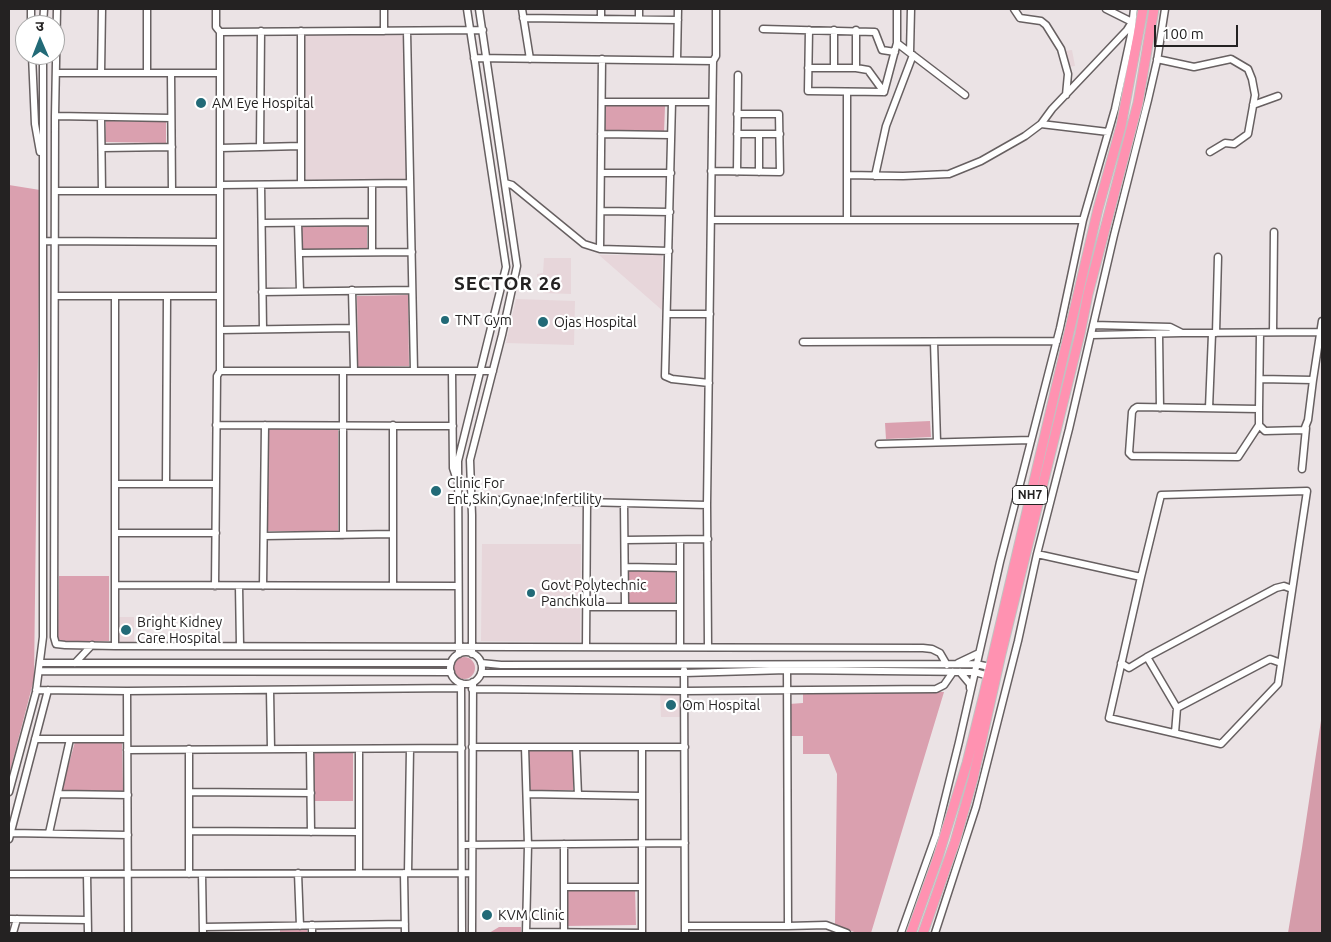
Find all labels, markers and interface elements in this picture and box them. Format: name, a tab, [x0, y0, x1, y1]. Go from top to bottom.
north arrow	[15, 15, 65, 65]
scale bar	[1156, 15, 1240, 47]
text: उ	[36, 18, 44, 34]
text: 100 m	[1162, 25, 1204, 42]
place label: AM Eye Hospital	[212, 95, 314, 111]
marker: AM Eye Hospital	[194, 96, 208, 110]
district label: SECTOR 26	[453, 273, 563, 295]
place label: TNT Gym	[455, 312, 512, 328]
marker: TNT Gym	[439, 314, 451, 326]
place label: Ojas Hospital	[554, 314, 637, 330]
marker: Ojas Hospital	[536, 315, 550, 329]
place label: Clinic For Ent,Skin,Gynae,Infertility	[447, 475, 602, 508]
marker: Clinic For Ent,Skin,Gynae,Infertility	[429, 484, 443, 498]
road number: NH7	[1012, 486, 1048, 504]
place label: Govt Polytechnic Panchkula	[541, 577, 646, 610]
marker: Govt Polytechnic Panchkula	[525, 587, 537, 599]
place label: Bright Kidney Care Hospital	[137, 614, 222, 646]
marker: Bright Kidney Care Hospital	[119, 623, 133, 637]
place label: Om Hospital	[682, 697, 760, 713]
marker: Om Hospital	[664, 698, 678, 712]
place label: KVM Clinic	[498, 907, 565, 923]
marker: KVM Clinic	[480, 908, 494, 922]

